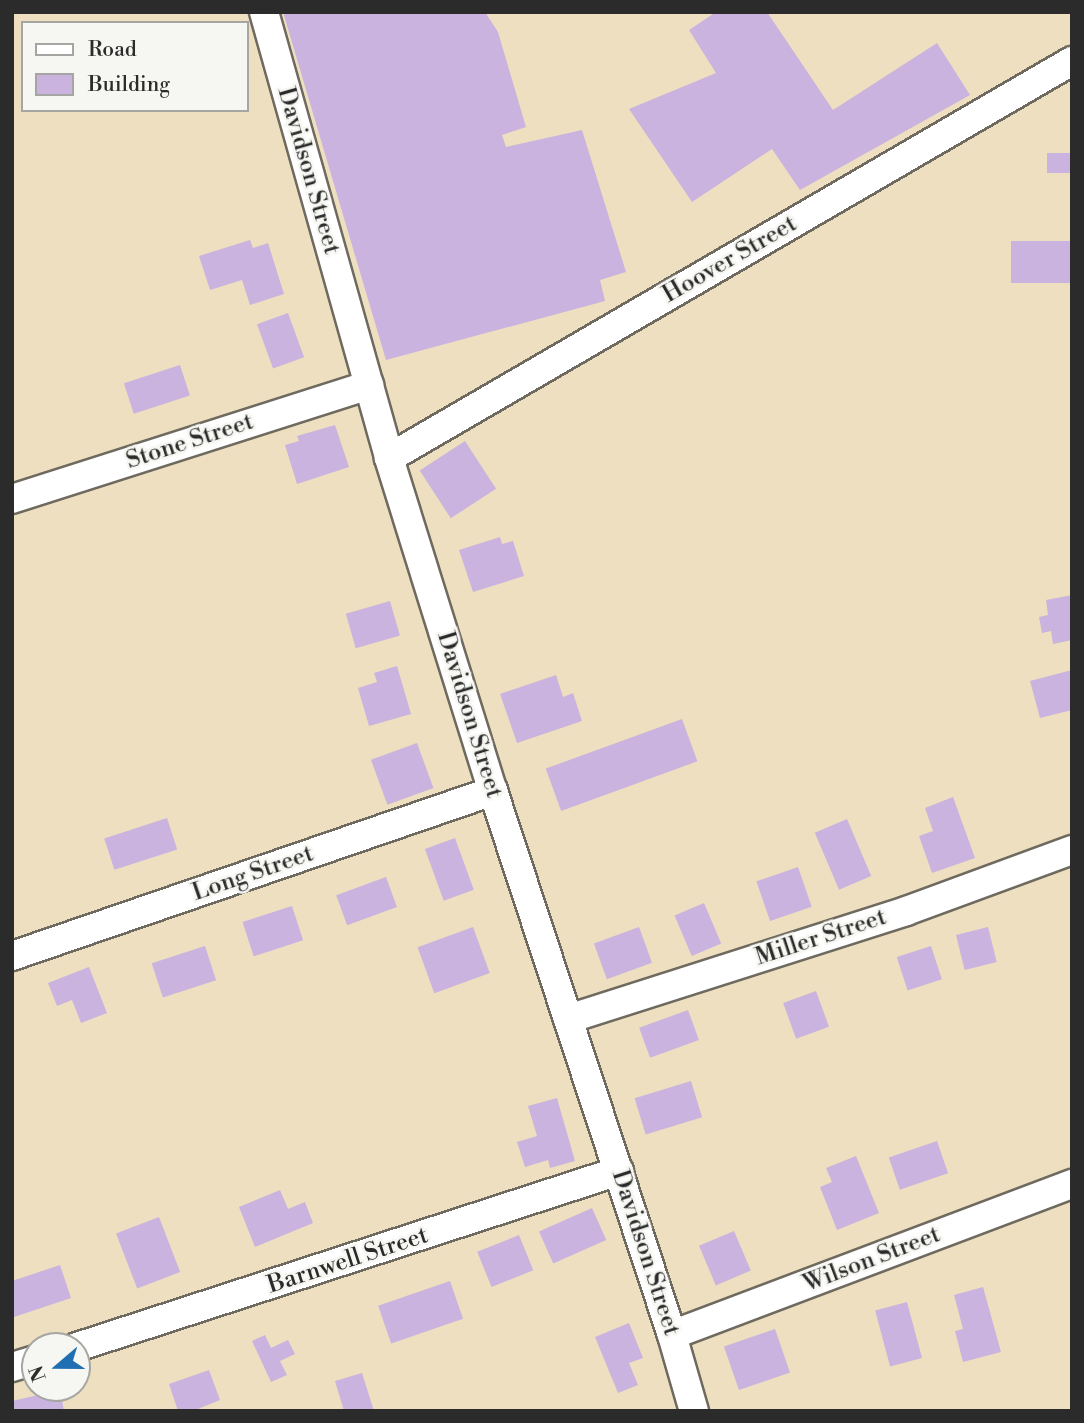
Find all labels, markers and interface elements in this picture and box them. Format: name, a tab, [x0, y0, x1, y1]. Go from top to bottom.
legend	[21, 21, 248, 112]
text: Road	[88, 37, 137, 63]
text: Building	[88, 72, 170, 98]
street label: Davidson Street	[270, 84, 346, 258]
street label: Hoover Street	[658, 210, 802, 310]
street label: Stone Street	[123, 408, 257, 476]
street label: Davidson Street	[430, 628, 508, 802]
street label: Long Street	[189, 840, 317, 908]
street label: Miller Street	[752, 903, 890, 973]
street label: Davidson Street	[605, 1167, 685, 1339]
street label: Wilson Street	[799, 1221, 945, 1299]
street label: Barnwell Street	[264, 1222, 432, 1300]
north arrow	[21, 1332, 91, 1402]
text: N	[24, 1362, 52, 1385]

